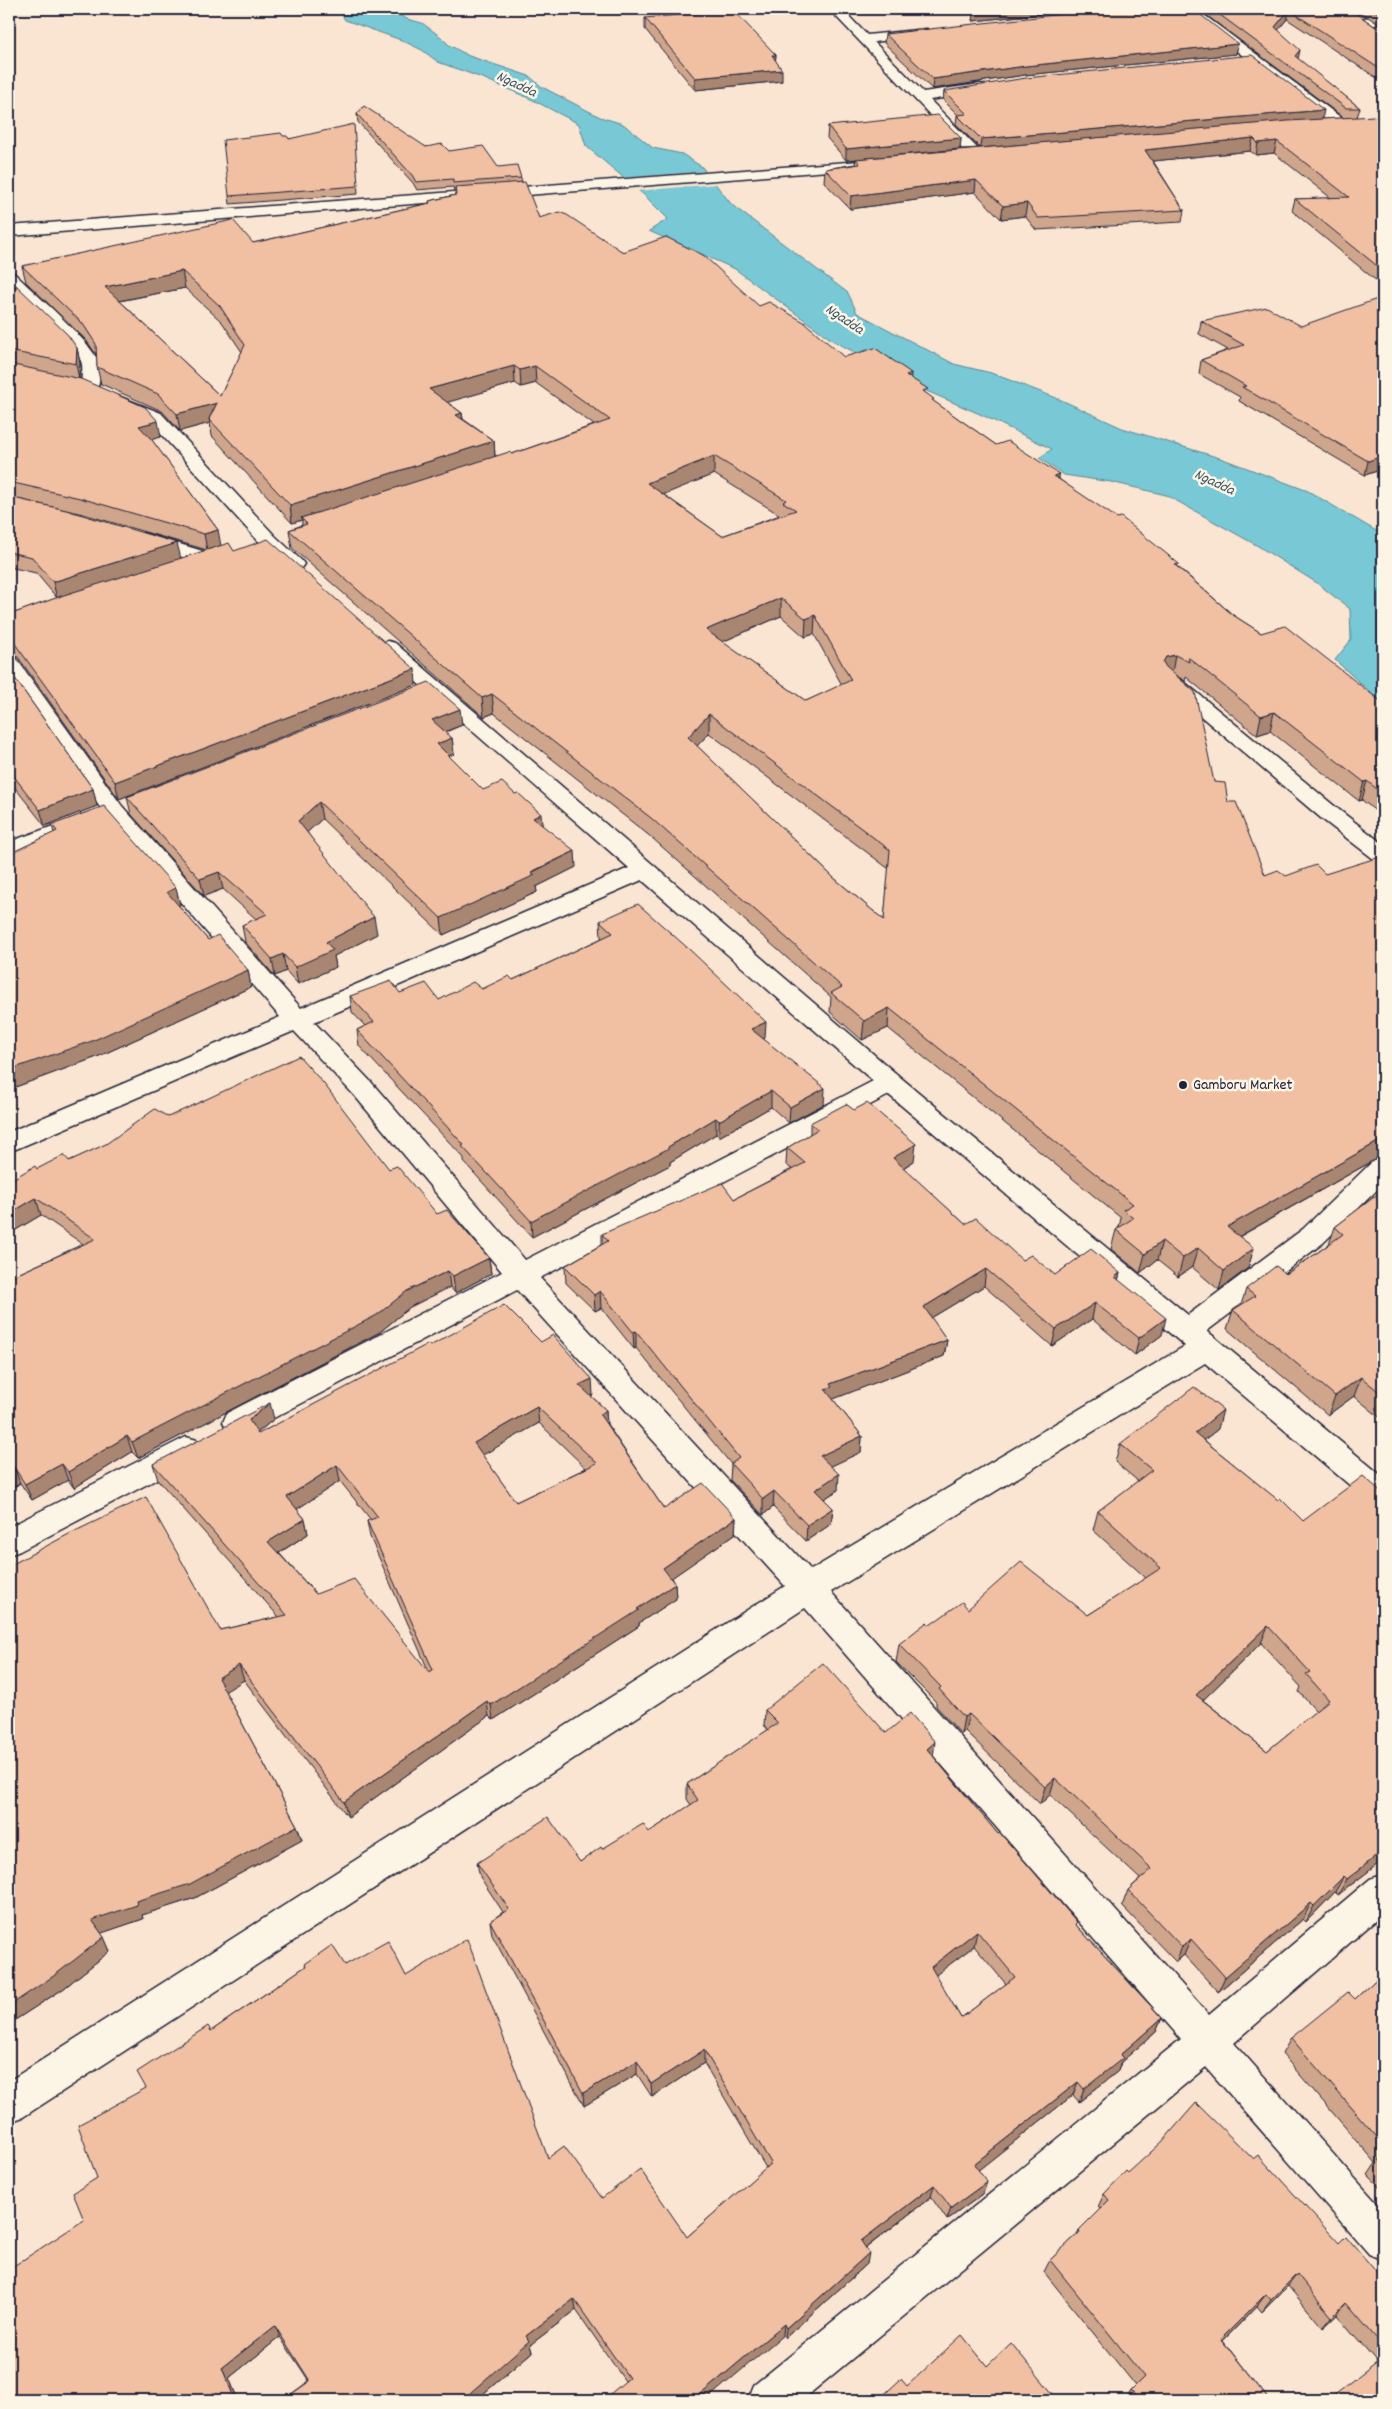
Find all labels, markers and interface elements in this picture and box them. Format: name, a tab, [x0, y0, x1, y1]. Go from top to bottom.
water label: Ngadda	[492, 66, 541, 104]
water label: Ngadda	[820, 299, 868, 341]
water label: Ngadda	[1190, 464, 1239, 502]
place label: Gamboru Market	[1193, 1074, 1293, 1097]
marker: Gamboru Market	[1177, 1079, 1189, 1091]

